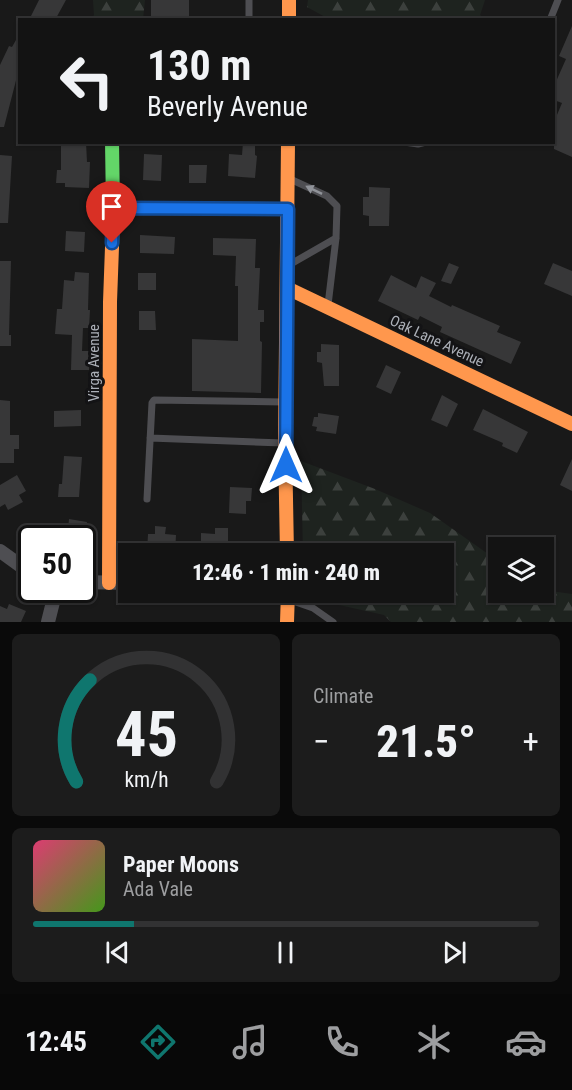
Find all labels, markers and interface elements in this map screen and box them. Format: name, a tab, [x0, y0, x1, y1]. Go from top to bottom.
text: 130 m	[147, 41, 252, 90]
icon: left	[48, 42, 126, 120]
text: Beverly Avenue	[147, 91, 308, 123]
pin	[86, 181, 137, 243]
one-way arrow	[305, 185, 323, 195]
icon: arrive	[95, 190, 128, 223]
street label: Oak Lane Avenue	[387, 311, 487, 371]
street label: Virga Avenue	[85, 324, 103, 402]
position arrow	[254, 433, 318, 497]
speed limit sign: 50	[18, 525, 96, 603]
map controls	[488, 537, 554, 603]
button: layers	[488, 537, 554, 603]
text: 12:46 · 1 min · 240 m	[192, 560, 380, 585]
text: Climate	[313, 684, 373, 708]
text: 45	[114, 698, 178, 771]
text: 21.5°	[376, 715, 476, 768]
text: −	[313, 722, 330, 761]
text: +	[523, 722, 539, 761]
text: km/h	[124, 767, 168, 792]
text: Paper Moons	[123, 852, 239, 877]
text: Ada Vale	[123, 877, 193, 901]
icon: previous	[101, 936, 134, 969]
icon: pause	[269, 936, 302, 969]
icon: next	[438, 936, 471, 969]
icon: directions	[137, 1021, 179, 1063]
icon: music	[229, 1021, 271, 1063]
icon: phone	[321, 1021, 363, 1063]
icon: climate	[413, 1021, 455, 1063]
icon: car	[505, 1021, 547, 1063]
text: 12:45	[25, 1026, 87, 1058]

